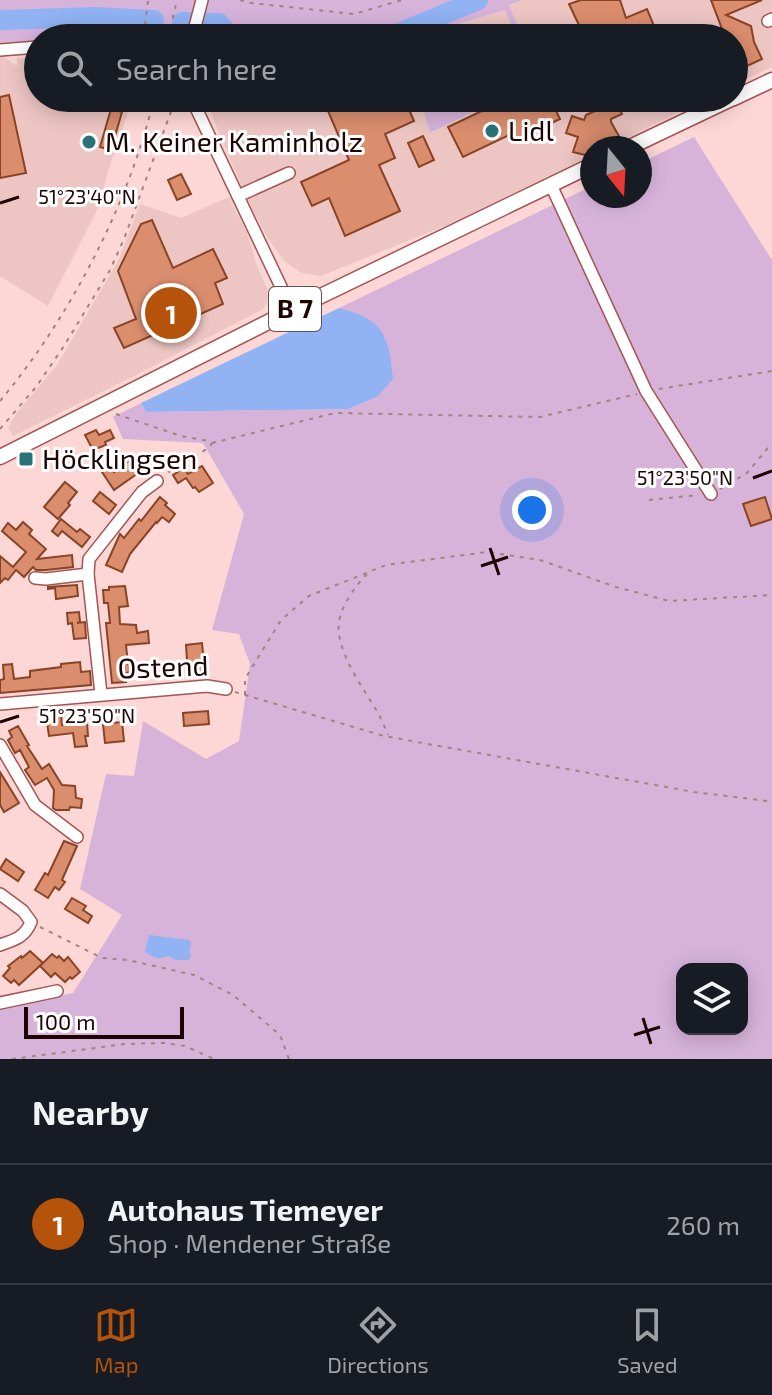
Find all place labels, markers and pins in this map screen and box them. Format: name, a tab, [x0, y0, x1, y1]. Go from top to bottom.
place label: Lidl	[508, 113, 554, 147]
marker: Lidl	[483, 122, 501, 140]
place label: M. Keiner Kaminholz	[105, 124, 363, 158]
marker: M. Keiner Kaminholz	[80, 133, 98, 151]
pin: 1	[145, 283, 197, 343]
place label: Höcklingsen	[42, 441, 197, 475]
marker: Höcklingsen	[17, 450, 35, 468]

